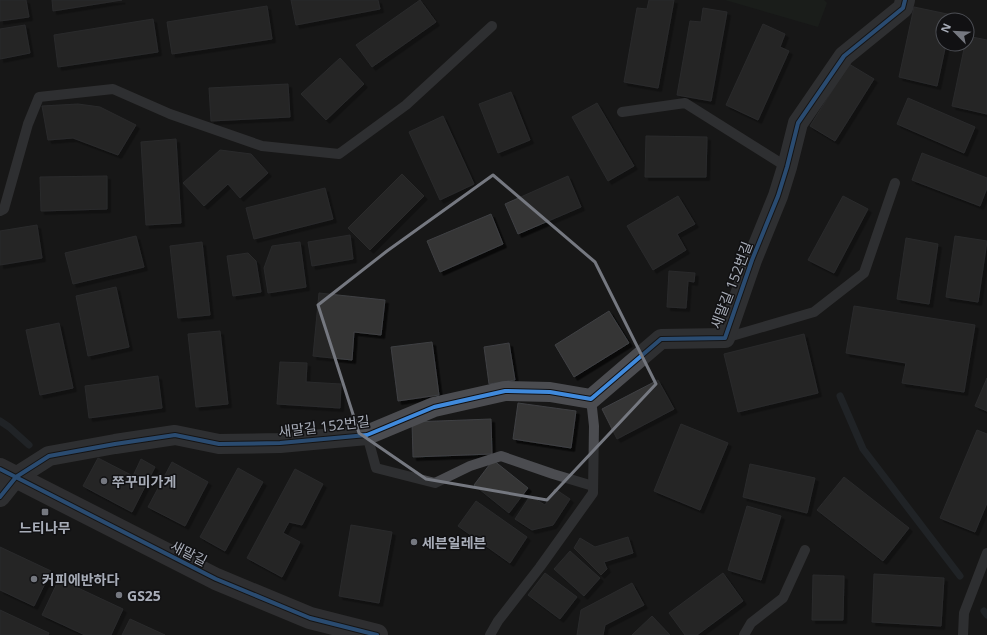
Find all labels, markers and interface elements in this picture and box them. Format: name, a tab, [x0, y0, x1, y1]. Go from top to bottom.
north arrow	[935, 12, 975, 52]
text: N	[937, 21, 954, 35]
street label: 새말길 152번길	[706, 239, 756, 331]
street label: 새말길 152번길	[277, 411, 371, 441]
place label: 쭈꾸미가게	[112, 472, 176, 491]
marker: 쭈꾸미가게	[99, 476, 109, 486]
marker: 느티나무	[40, 507, 50, 517]
place label: 느티나무	[19, 518, 71, 537]
place label: 세븐일레븐	[422, 533, 487, 552]
street label: 새말길	[167, 536, 211, 570]
marker: 세븐일레븐	[409, 537, 419, 547]
place label: 커피에반하다	[42, 570, 119, 589]
marker: 커피에반하다	[29, 574, 39, 584]
place label: GS25	[127, 586, 161, 605]
marker: GS25	[114, 590, 124, 600]

